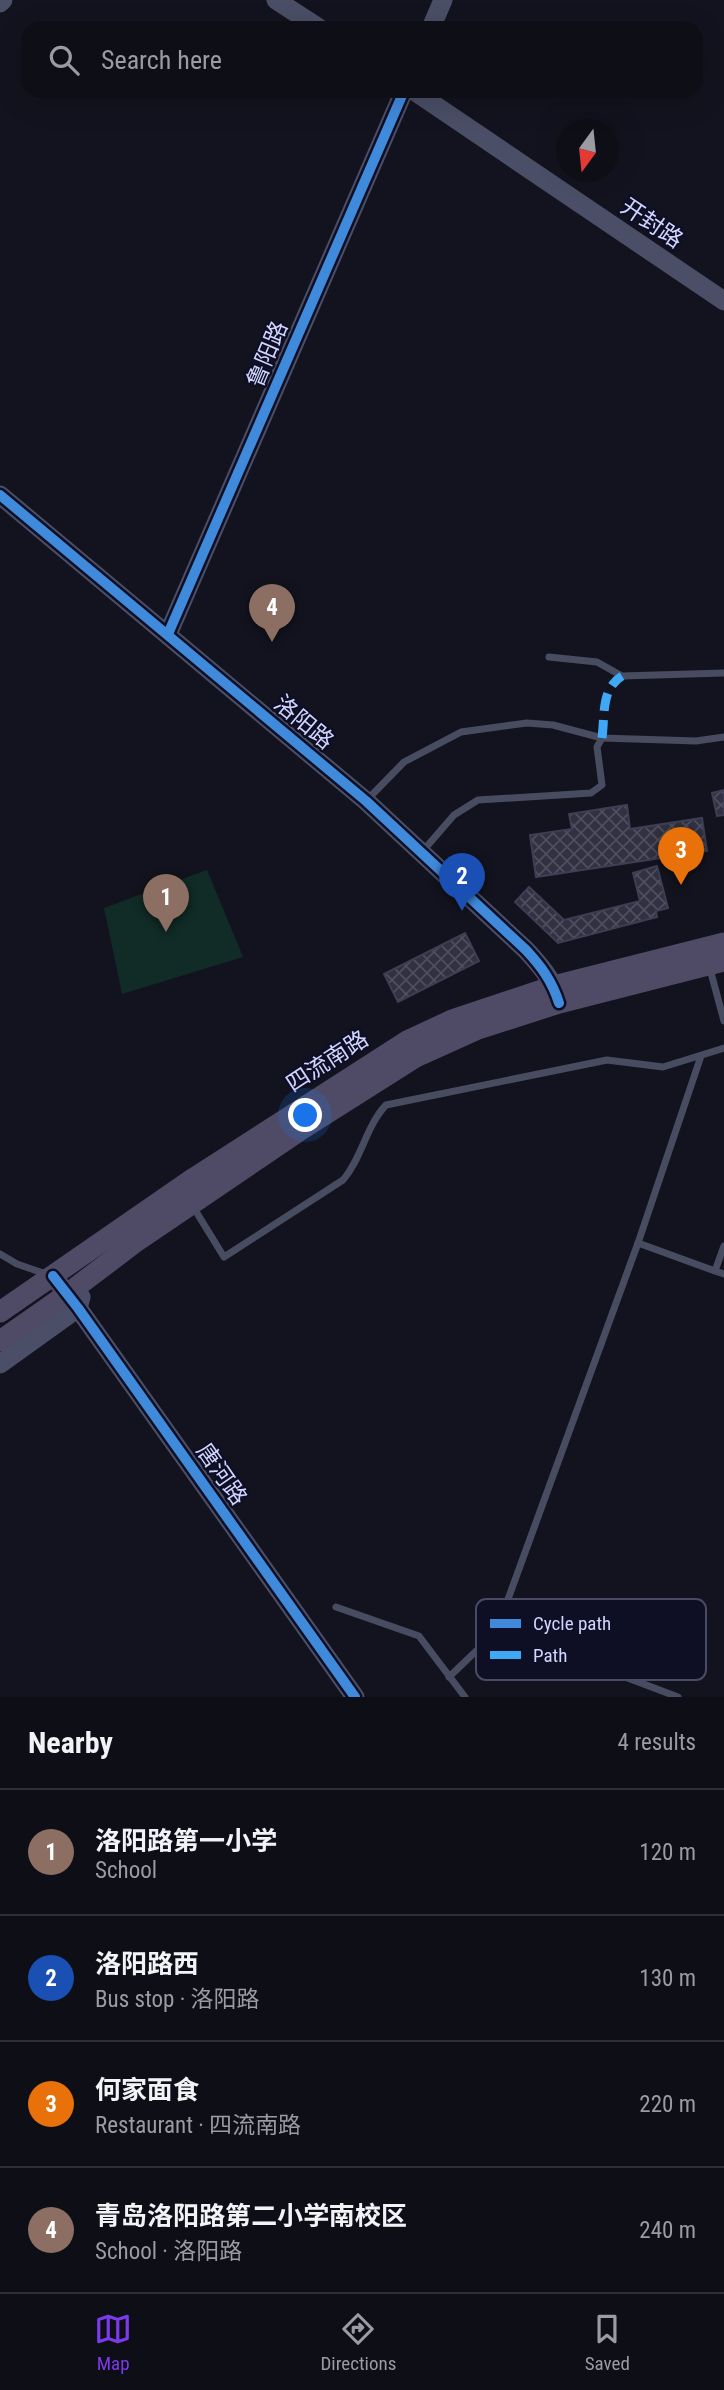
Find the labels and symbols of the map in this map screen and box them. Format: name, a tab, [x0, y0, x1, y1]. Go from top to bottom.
north arrow	[556, 119, 619, 182]
street label: 开封路	[616, 193, 688, 254]
street label: 鲁阳路	[242, 317, 293, 391]
pin: 4	[249, 584, 295, 642]
street label: 洛阳路	[269, 690, 339, 755]
pin: 3	[658, 827, 704, 885]
pin: 2	[439, 853, 485, 911]
pin: 1	[143, 874, 189, 932]
street label: 四流南路	[281, 1025, 373, 1098]
your location	[288, 1098, 322, 1132]
street label: 唐河路	[191, 1438, 252, 1510]
legend	[476, 1599, 706, 1680]
text: Cycle path	[533, 1612, 611, 1635]
text: Path	[533, 1644, 567, 1667]

